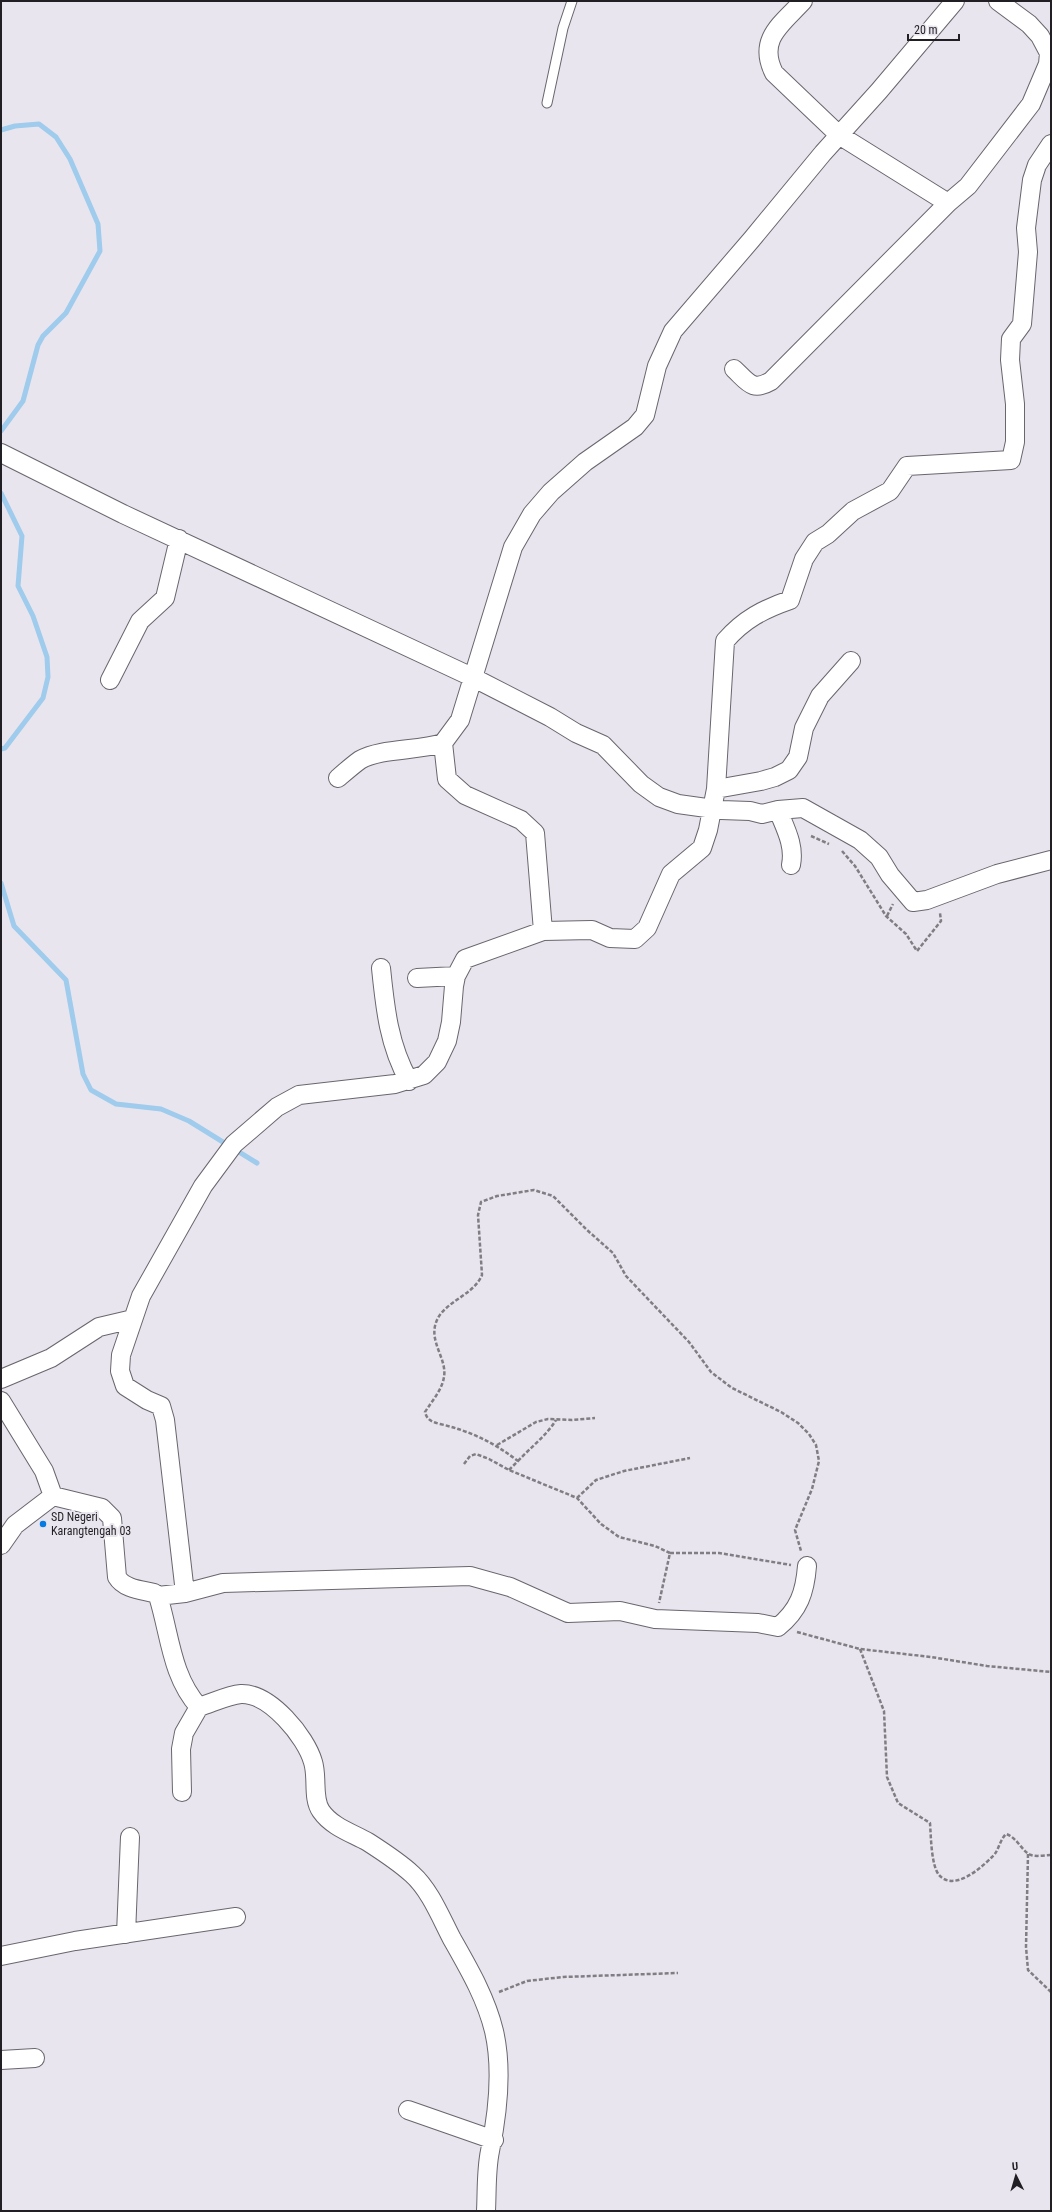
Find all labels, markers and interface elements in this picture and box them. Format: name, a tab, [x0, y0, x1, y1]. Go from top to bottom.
scale bar	[908, 16, 959, 42]
text: 20 m	[914, 23, 938, 37]
place label: SD Negeri Karangtengah 03	[51, 1510, 131, 1538]
marker: SD Negeri Karangtengah 03	[38, 1519, 48, 1529]
north arrow	[996, 2156, 1036, 2196]
text: U	[1011, 2160, 1019, 2173]

